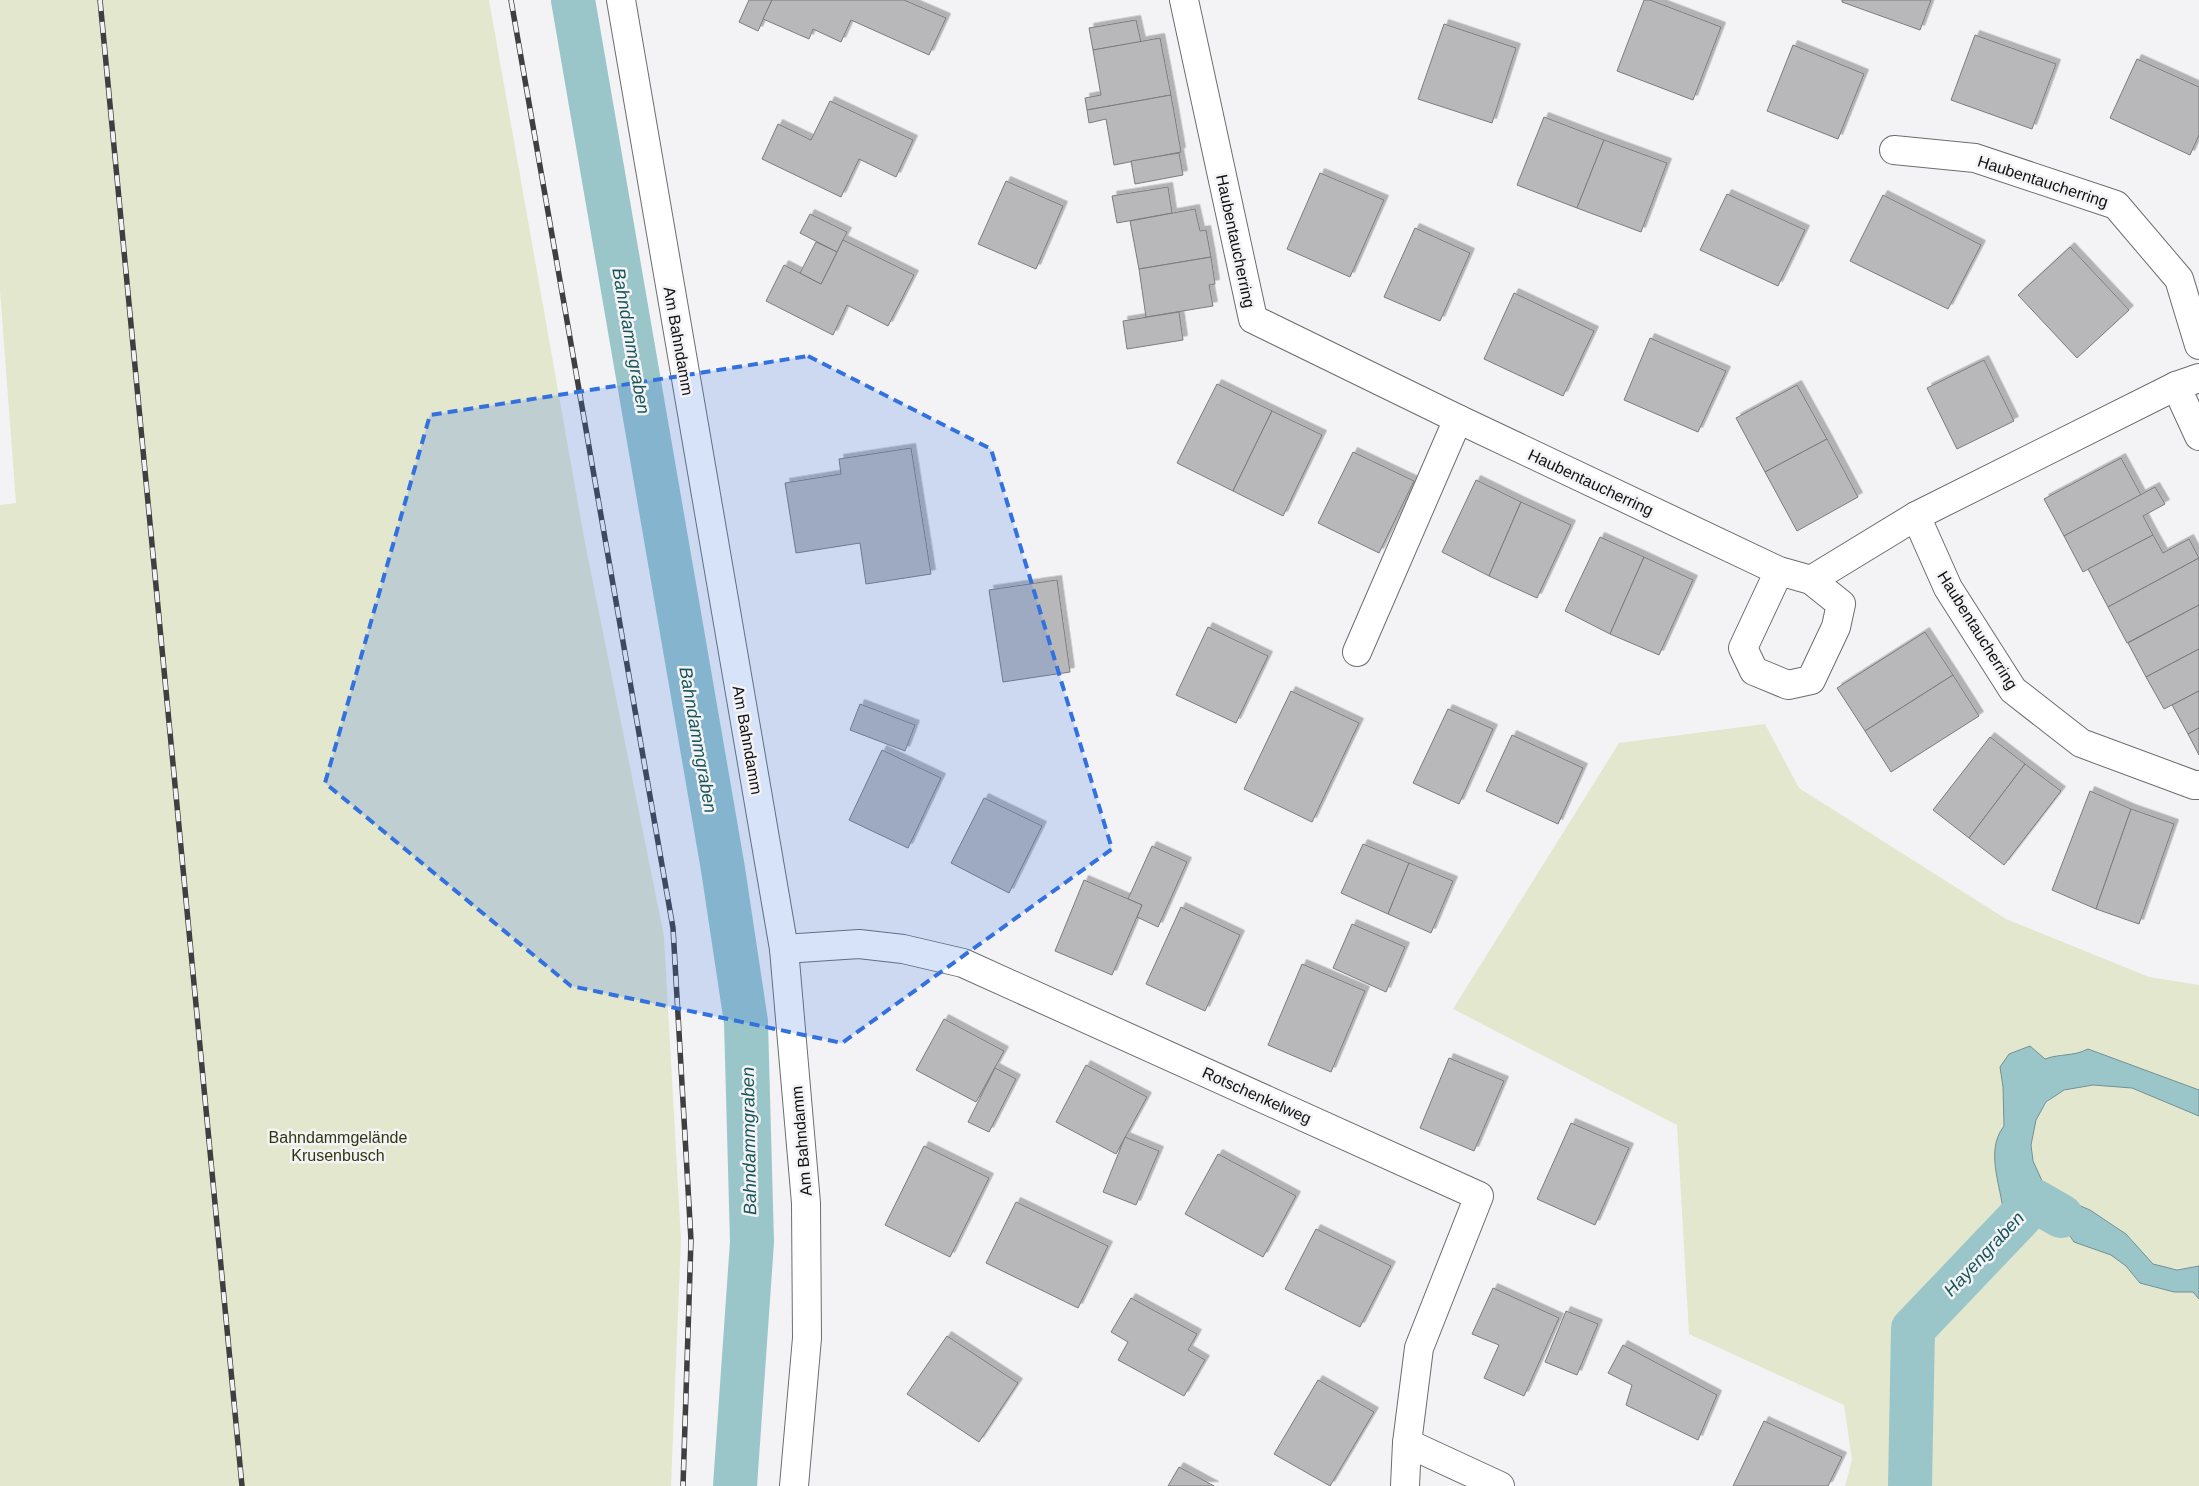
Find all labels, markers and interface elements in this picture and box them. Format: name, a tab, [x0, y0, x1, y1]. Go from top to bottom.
street label: Haubentaucherring	[1976, 152, 2110, 211]
street label: Haubentaucherring	[1213, 173, 1258, 309]
water label: Bahndammgraben	[608, 266, 654, 416]
street label: Am Bahndamm	[661, 285, 696, 397]
street label: Haubentaucherring	[1526, 446, 1656, 519]
street label: Haubentaucherring	[1934, 568, 2021, 692]
water label: Bahndammgraben	[675, 665, 721, 815]
street label: Am Bahndamm	[730, 684, 765, 796]
street label: Rotschenkelweg	[1200, 1064, 1314, 1127]
water label: Bahndammgraben	[738, 1067, 760, 1215]
street label: Am Bahndamm	[788, 1085, 815, 1197]
park label: Bahndammgelände Krusenbusch	[269, 1129, 407, 1164]
water label: Hayengraben	[1940, 1208, 2028, 1300]

